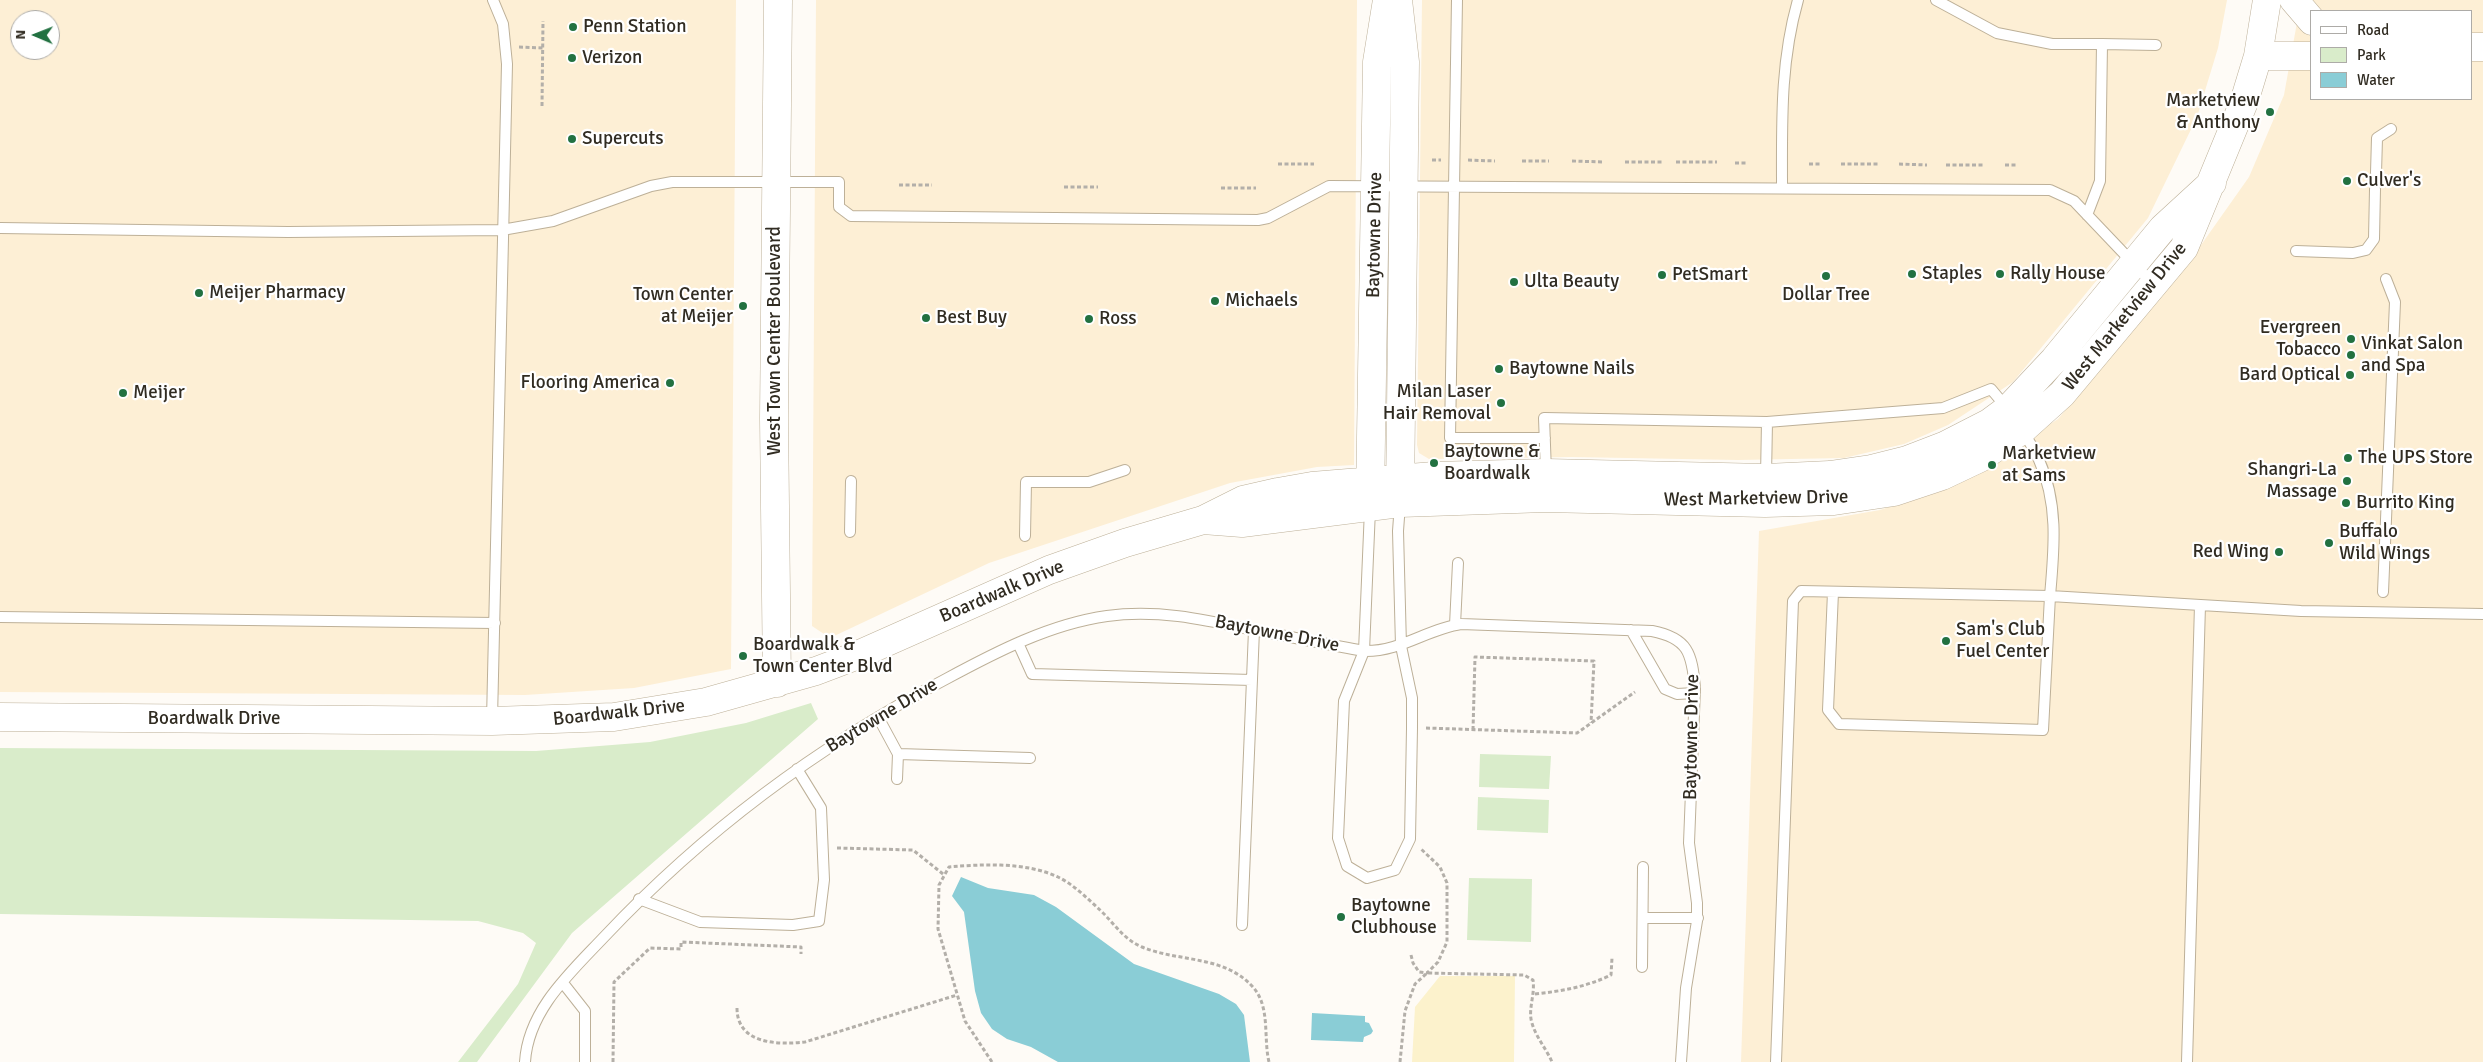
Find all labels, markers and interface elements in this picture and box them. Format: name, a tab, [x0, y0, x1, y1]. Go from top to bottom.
north arrow	[10, 10, 60, 60]
legend	[2310, 10, 2473, 100]
place label: Penn Station	[583, 16, 687, 38]
marker: Penn Station	[567, 21, 579, 33]
text: Road	[2357, 21, 2389, 39]
text: N	[12, 30, 29, 40]
text: Park	[2357, 46, 2386, 64]
place label: Verizon	[582, 47, 642, 69]
marker: Verizon	[566, 52, 578, 64]
text: Water	[2357, 71, 2395, 89]
place label: Marketview & Anthony	[2166, 90, 2260, 134]
marker: Marketview & Anthony	[2264, 106, 2276, 118]
place label: Supercuts	[582, 128, 663, 150]
marker: Supercuts	[566, 133, 578, 145]
place label: Culver's	[2357, 170, 2421, 192]
street label: Baytowne Drive	[1362, 172, 1388, 298]
marker: Culver's	[2341, 175, 2353, 187]
street label: West Town Center Boulevard	[764, 226, 786, 456]
street label: West Marketview Drive	[2058, 238, 2192, 396]
place label: Staples	[1922, 263, 1982, 285]
place label: Rally House	[2010, 263, 2106, 285]
place label: PetSmart	[1672, 264, 1748, 286]
marker: Staples	[1906, 268, 1918, 280]
marker: Rally House	[1994, 268, 2006, 280]
marker: PetSmart	[1656, 269, 1668, 281]
marker: Dollar Tree	[1820, 270, 1832, 282]
place label: Ulta Beauty	[1524, 271, 1619, 293]
marker: Ulta Beauty	[1508, 276, 1520, 288]
place label: Meijer Pharmacy	[209, 282, 345, 304]
place label: Town Center at Meijer	[633, 284, 733, 328]
place label: Dollar Tree	[1782, 284, 1870, 306]
marker: Meijer Pharmacy	[193, 287, 205, 299]
place label: Michaels	[1225, 290, 1298, 312]
marker: Michaels	[1209, 295, 1221, 307]
marker: Town Center at Meijer	[737, 300, 749, 312]
place label: Best Buy	[936, 307, 1007, 329]
place label: Ross	[1099, 308, 1137, 330]
marker: Best Buy	[920, 312, 932, 324]
marker: Ross	[1083, 313, 1095, 325]
place label: Evergreen Tobacco	[2260, 317, 2341, 361]
marker: Evergreen Tobacco	[2345, 333, 2357, 345]
place label: Vinkat Salon and Spa	[2361, 333, 2463, 377]
marker: Vinkat Salon and Spa	[2345, 349, 2357, 361]
place label: Baytowne Nails	[1509, 358, 1635, 380]
marker: Baytowne Nails	[1493, 363, 1505, 375]
place label: Bard Optical	[2239, 364, 2340, 386]
marker: Bard Optical	[2344, 369, 2356, 381]
place label: Flooring America	[521, 372, 660, 394]
marker: Flooring America	[664, 377, 676, 389]
place label: Milan Laser Hair Removal	[1383, 381, 1491, 425]
place label: Meijer	[133, 382, 185, 404]
marker: Meijer	[117, 387, 129, 399]
marker: Milan Laser Hair Removal	[1495, 397, 1507, 409]
place label: Baytowne & Boardwalk	[1444, 441, 1540, 485]
place label: Marketview at Sams	[2002, 443, 2096, 487]
place label: The UPS Store	[2358, 447, 2473, 469]
marker: The UPS Store	[2342, 452, 2354, 464]
marker: Baytowne & Boardwalk	[1428, 457, 1440, 469]
marker: Marketview at Sams	[1986, 459, 1998, 471]
place label: Shangri-La Massage	[2248, 459, 2337, 503]
marker: Shangri-La Massage	[2341, 475, 2353, 487]
street label: West Marketview Drive	[1663, 486, 1849, 512]
place label: Burrito King	[2356, 492, 2455, 514]
marker: Burrito King	[2340, 497, 2352, 509]
place label: Buffalo Wild Wings	[2339, 521, 2430, 565]
marker: Buffalo Wild Wings	[2323, 537, 2335, 549]
place label: Red Wing	[2192, 541, 2269, 563]
marker: Red Wing	[2273, 546, 2285, 558]
street label: Boardwalk Drive	[936, 556, 1068, 628]
street label: Baytowne Drive	[1213, 611, 1341, 657]
place label: Sam's Club Fuel Center	[1956, 619, 2049, 663]
place label: Boardwalk & Town Center Blvd	[753, 634, 893, 678]
marker: Sam's Club Fuel Center	[1940, 635, 1952, 647]
marker: Boardwalk & Town Center Blvd	[737, 650, 749, 662]
street label: Baytowne Drive	[822, 674, 942, 758]
street label: Baytowne Drive	[1679, 674, 1705, 800]
street label: Boardwalk Drive	[552, 695, 686, 731]
street label: Boardwalk Drive	[148, 708, 280, 730]
place label: Baytowne Clubhouse	[1351, 895, 1437, 939]
marker: Baytowne Clubhouse	[1335, 911, 1347, 923]

